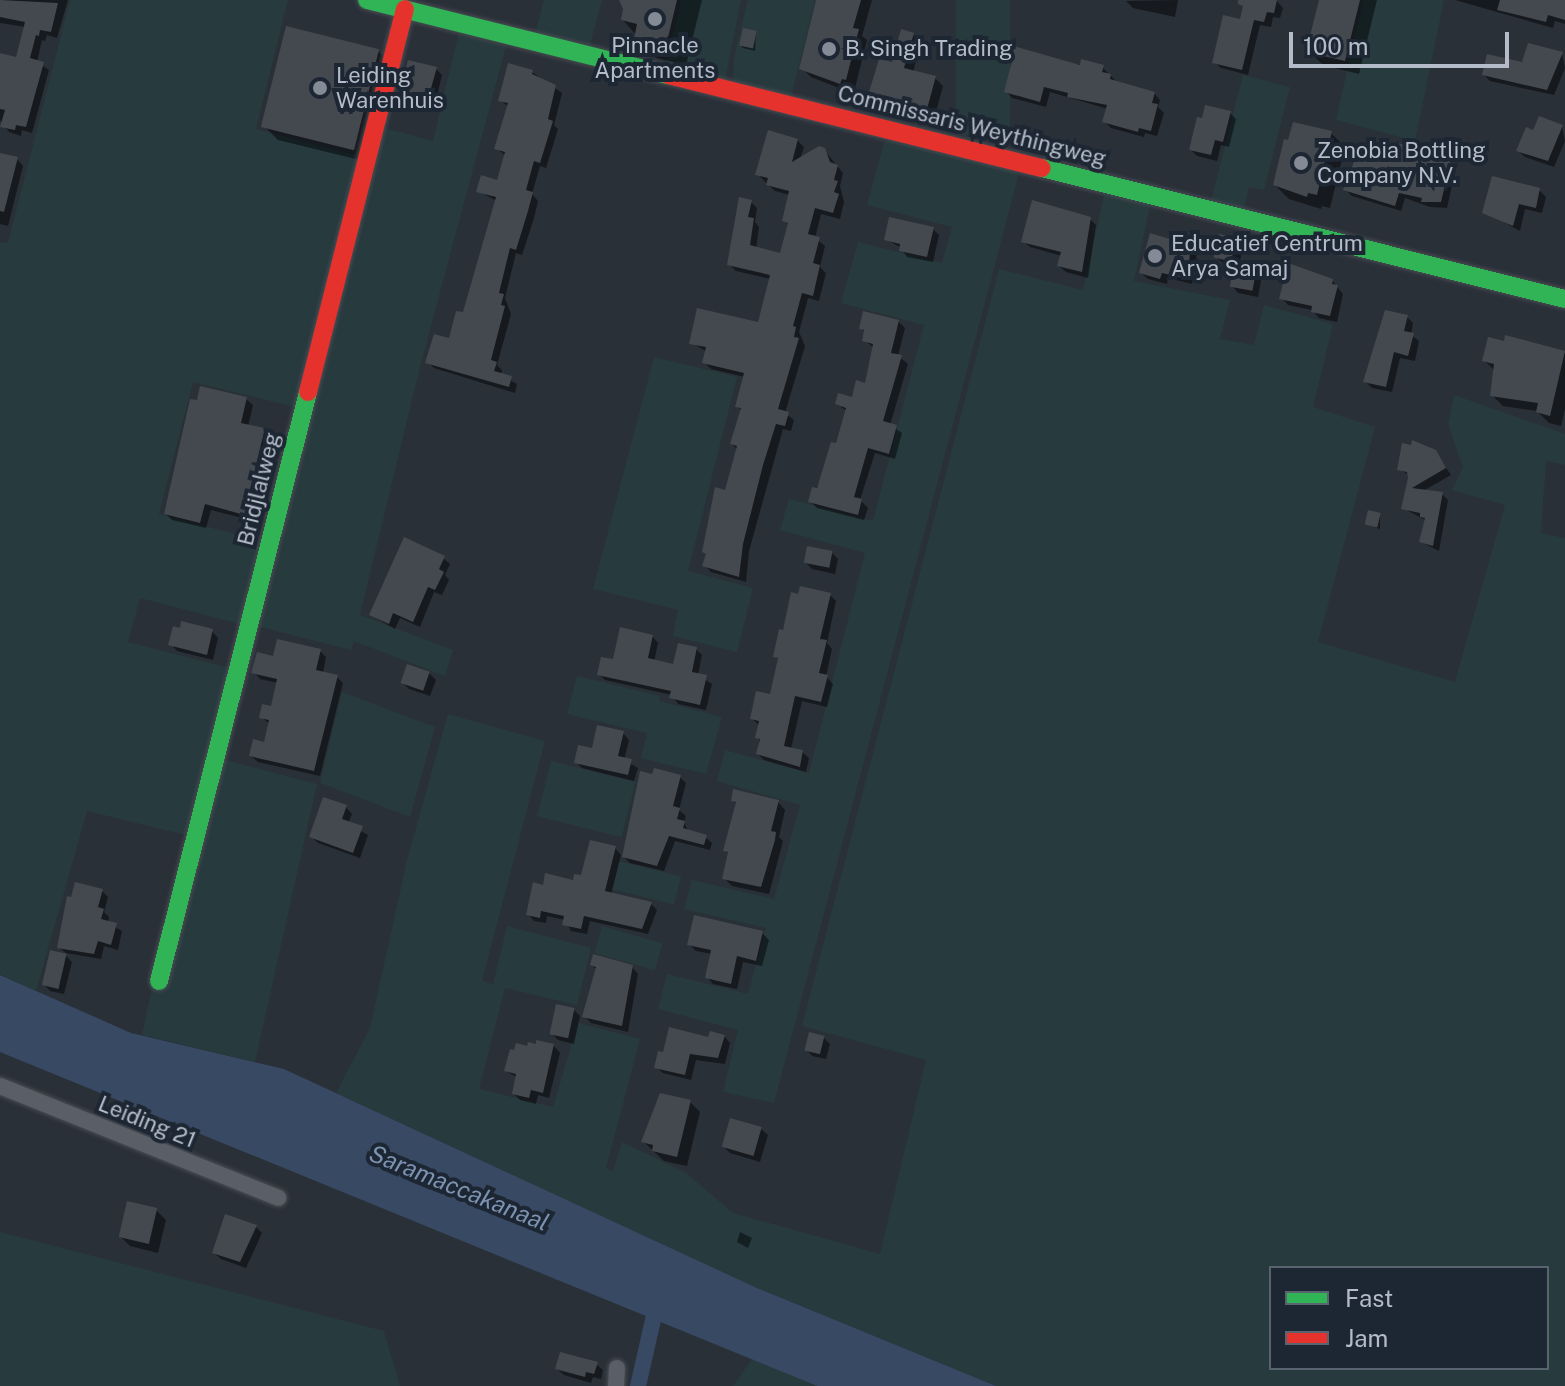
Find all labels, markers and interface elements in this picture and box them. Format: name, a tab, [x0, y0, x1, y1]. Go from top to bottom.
marker: Pinnacle Apartments	[646, 10, 664, 28]
scale bar	[1293, 16, 1513, 66]
place label: Pinnacle Apartments	[595, 32, 715, 84]
text: 100 m	[1303, 32, 1369, 60]
place label: B. Singh Trading	[845, 36, 1013, 62]
marker: B. Singh Trading	[820, 40, 838, 58]
place label: Leiding Warenhuis	[336, 62, 444, 114]
marker: Leiding Warenhuis	[311, 79, 329, 97]
street label: Commissaris Weythingweg	[835, 80, 1109, 172]
place label: Zenobia Bottling Company N.V.	[1317, 137, 1486, 188]
marker: Zenobia Bottling Company N.V.	[1292, 154, 1310, 172]
place label: Educatief Centrum Arya Samaj	[1171, 230, 1363, 282]
marker: Educatief Centrum Arya Samaj	[1146, 247, 1164, 265]
street label: Bridjlalweg	[232, 430, 286, 548]
street label: Leiding 21	[94, 1090, 200, 1154]
water label: Saramaccakanaal	[365, 1139, 553, 1237]
legend	[1269, 1266, 1549, 1370]
text: Fast	[1345, 1284, 1393, 1312]
text: Jam	[1345, 1324, 1388, 1352]

